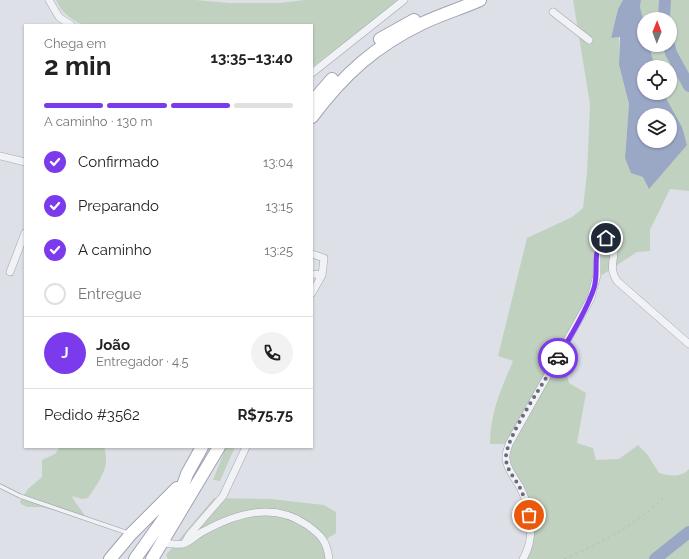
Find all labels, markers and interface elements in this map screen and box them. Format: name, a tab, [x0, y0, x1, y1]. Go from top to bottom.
north arrow	[637, 12, 677, 52]
map controls	[637, 12, 677, 148]
text: Chega em	[44, 36, 106, 51]
text: 13:35–13:40	[211, 49, 293, 67]
text: 2 min	[44, 51, 111, 81]
button: locate	[637, 60, 677, 100]
button: layers	[637, 108, 677, 148]
text: A caminho · 130 m	[44, 114, 152, 129]
icon: check	[44, 151, 66, 173]
text: Confirmado	[78, 153, 159, 171]
text: 13:04	[263, 155, 293, 170]
icon: check	[44, 195, 66, 217]
text: Preparando	[78, 197, 159, 215]
text: 13:15	[265, 199, 293, 214]
pin	[589, 221, 623, 255]
icon: home	[595, 227, 617, 249]
icon: check	[44, 239, 66, 261]
text: A caminho	[78, 241, 151, 259]
text: 13:25	[264, 243, 293, 258]
text: Entregue	[78, 285, 142, 303]
button: phone	[251, 332, 293, 374]
text: João	[96, 336, 130, 354]
courier	[538, 338, 578, 378]
text: J	[61, 344, 69, 362]
icon: car	[547, 347, 569, 369]
text: Entregador · 4.5	[96, 354, 189, 369]
text: Pedido #3562	[44, 406, 140, 424]
text: R$75.75	[237, 406, 293, 424]
pin	[512, 498, 546, 532]
icon: bag	[518, 504, 540, 526]

